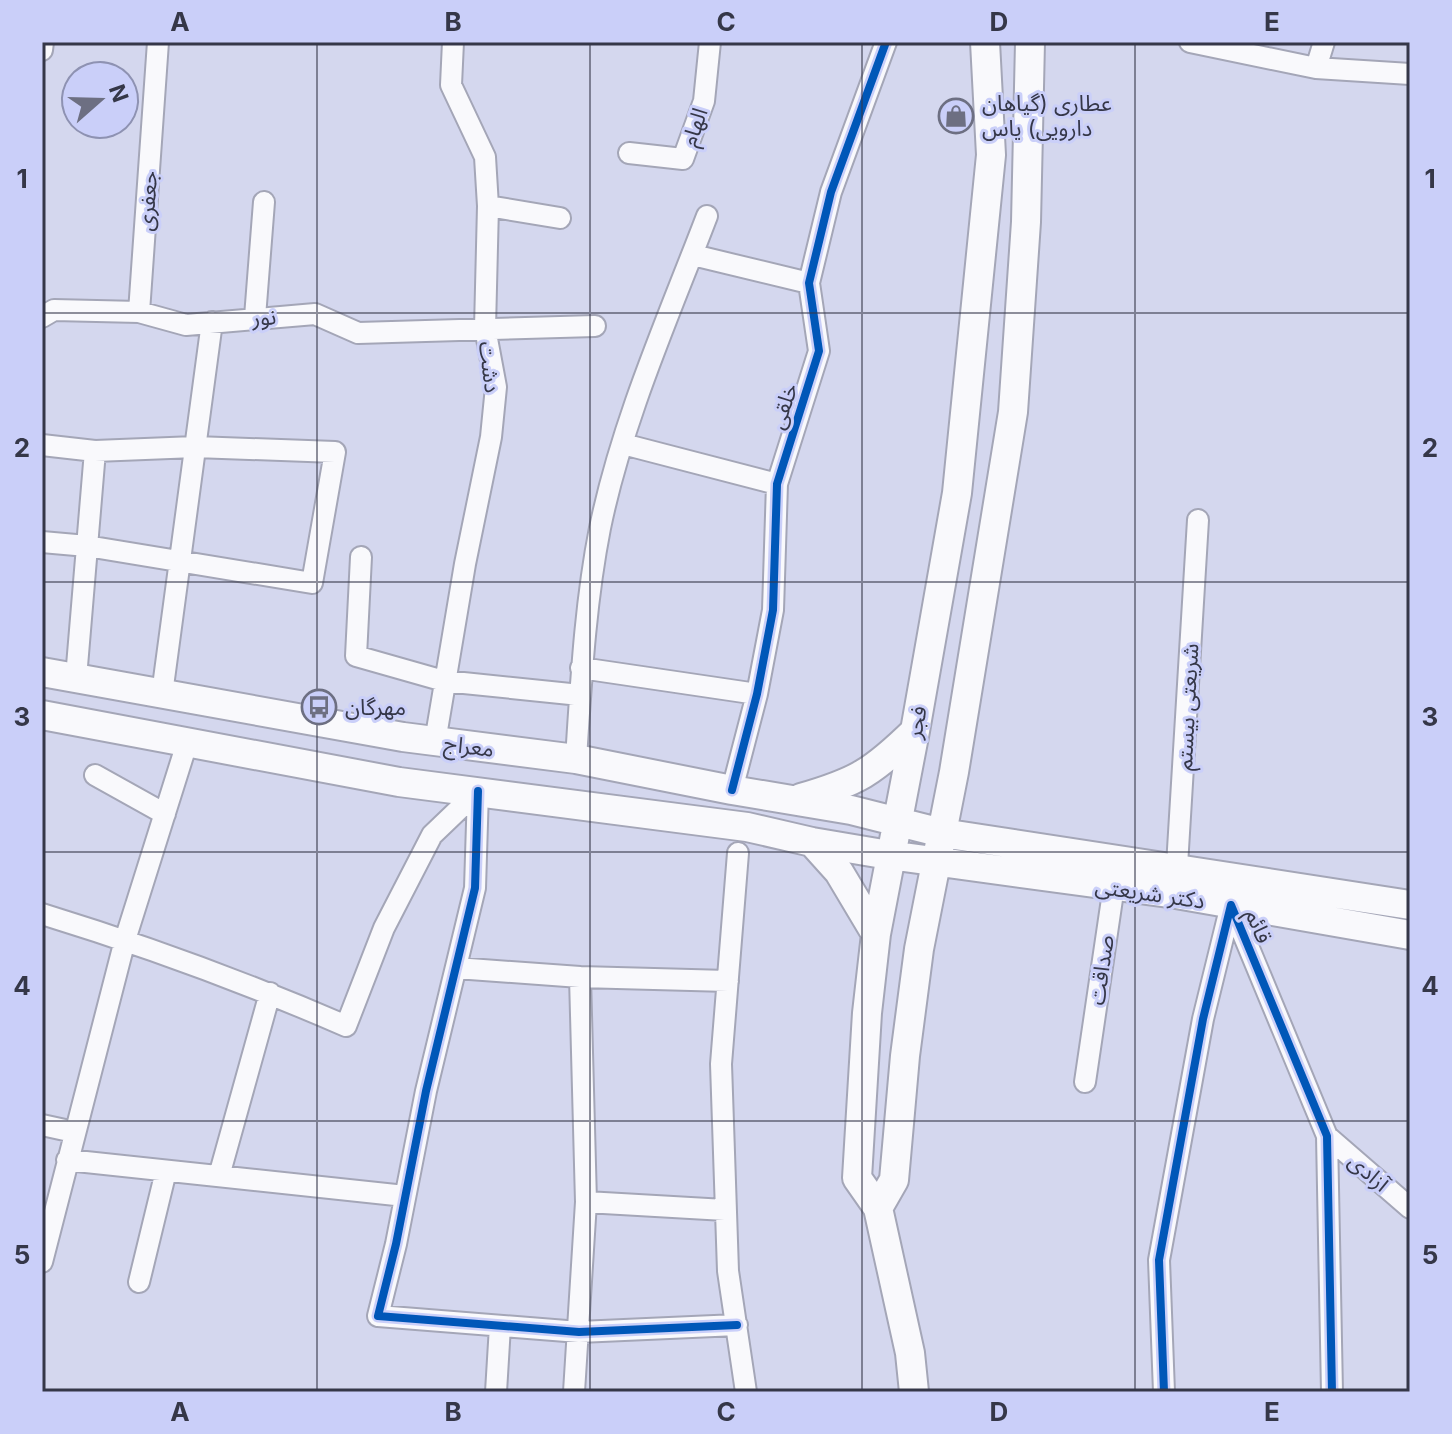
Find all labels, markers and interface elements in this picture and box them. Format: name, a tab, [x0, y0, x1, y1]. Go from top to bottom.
text: A	[170, 6, 190, 37]
text: B	[444, 6, 462, 37]
text: C	[716, 6, 736, 37]
text: D	[990, 6, 1008, 37]
text: E	[1264, 6, 1280, 37]
north arrow	[60, 60, 140, 140]
text: N	[104, 81, 134, 105]
place label: عطاری (گیاهان دارویی) یاس	[982, 90, 1112, 142]
shop icon: عطاری (گیاهان دارویی) یاس	[937, 97, 975, 135]
street label: الهام	[675, 104, 716, 151]
text: 1	[16, 163, 28, 194]
text: 1	[1424, 163, 1436, 194]
street label: جعفری	[132, 170, 162, 232]
street label: نور	[250, 303, 277, 332]
street label: دشت	[474, 340, 506, 394]
street label: خلقی	[763, 380, 803, 432]
text: 2	[14, 432, 30, 463]
text: 2	[1422, 432, 1438, 463]
street label: شریعتی بیستم	[1171, 643, 1207, 771]
bus stop icon: مهرگان	[300, 688, 338, 726]
place label: مهرگان	[345, 694, 406, 720]
text: 3	[14, 701, 30, 732]
text: 3	[1422, 701, 1438, 732]
street label: فجر	[900, 704, 932, 741]
street label: معراج	[442, 730, 496, 766]
street label: دکتر شریعتی	[1094, 872, 1206, 914]
street label: قائم	[1237, 905, 1278, 949]
street label: صداقت	[1083, 933, 1119, 1007]
text: 4	[13, 970, 31, 1001]
text: 4	[1421, 970, 1439, 1001]
street label: آزادی	[1343, 1147, 1396, 1198]
text: 5	[14, 1239, 30, 1270]
text: 5	[1422, 1239, 1438, 1270]
text: A	[170, 1396, 190, 1427]
text: B	[444, 1396, 462, 1427]
text: C	[716, 1396, 736, 1427]
text: D	[990, 1396, 1008, 1427]
text: E	[1264, 1396, 1280, 1427]

